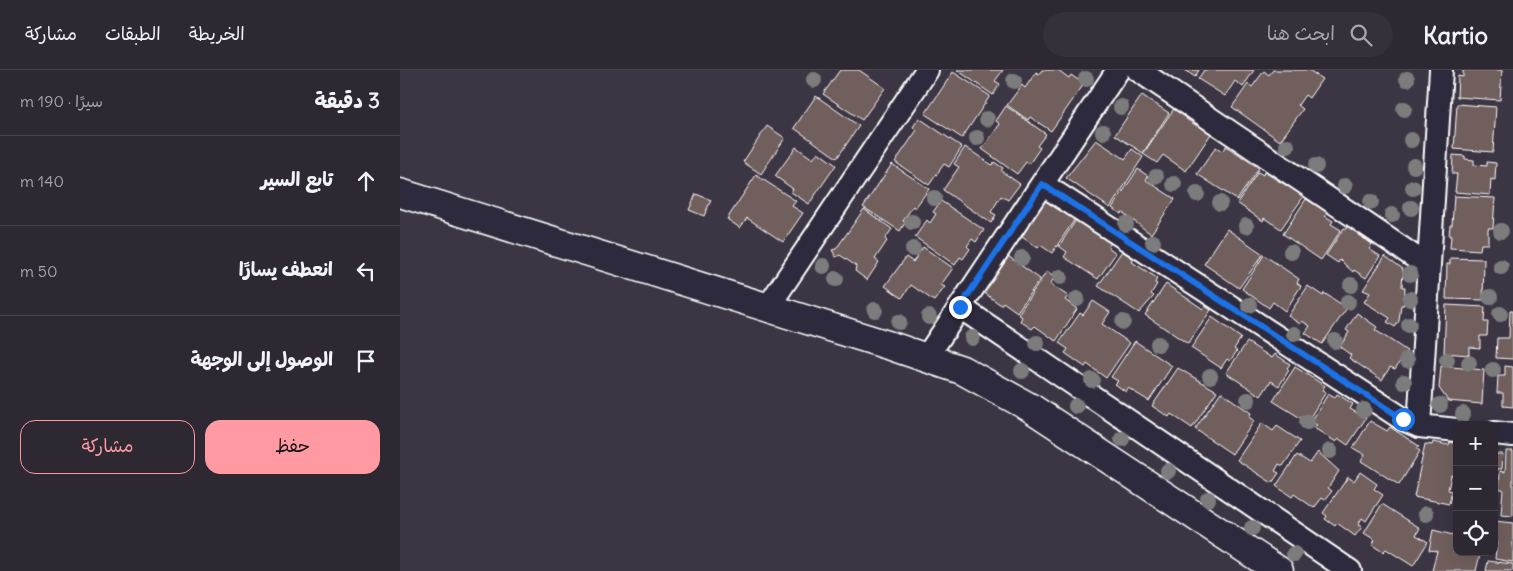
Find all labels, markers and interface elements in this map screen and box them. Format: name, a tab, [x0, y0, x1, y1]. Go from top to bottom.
search box	[1043, 12, 1393, 57]
text: Kartio	[1423, 20, 1488, 50]
text: ابحث هنا	[1267, 21, 1335, 45]
icon: search	[1347, 21, 1375, 49]
text: مشاركة	[25, 22, 77, 45]
text: الطبقات	[105, 22, 161, 45]
text: الخريطة	[189, 22, 245, 45]
text: 3 دقيقة	[315, 87, 380, 114]
text: سيرًا · 190 m	[20, 91, 103, 111]
text: تابع السير	[261, 167, 333, 191]
icon: ahead	[352, 167, 380, 195]
text: 140 m	[20, 171, 64, 191]
text: انعطف يسارًا	[239, 257, 333, 281]
icon: left	[352, 257, 380, 285]
text: 50 m	[20, 261, 58, 281]
route end	[949, 296, 972, 319]
text: الوصول إلى الوجهة	[190, 347, 333, 371]
icon: arrive	[352, 347, 380, 375]
route start	[1392, 408, 1415, 431]
button: مشاركة	[20, 420, 195, 474]
button: حفظ	[205, 420, 380, 474]
map controls	[1453, 421, 1498, 556]
button: +	[1453, 421, 1498, 466]
button: −	[1453, 466, 1498, 511]
button: locate	[1453, 511, 1498, 556]

